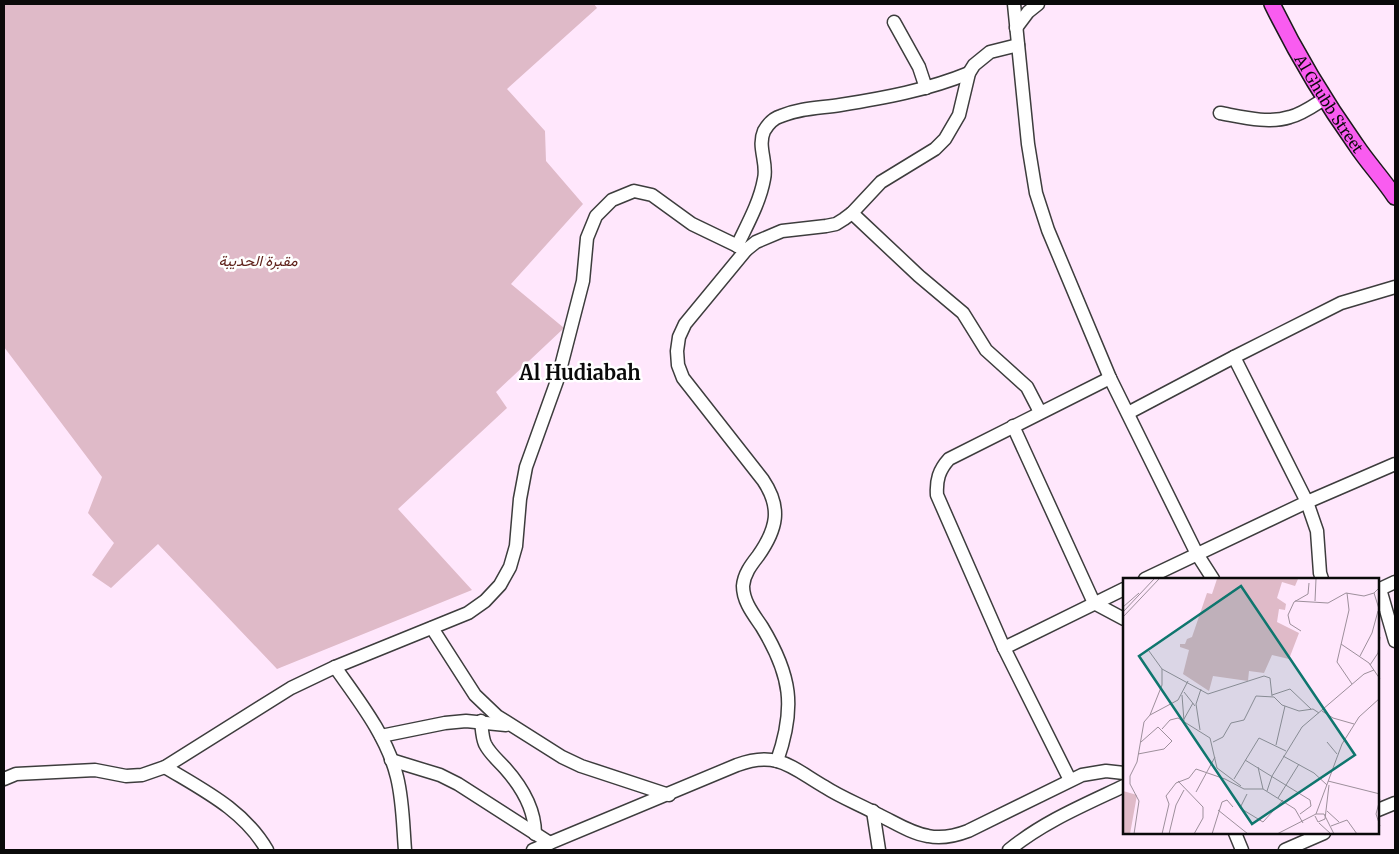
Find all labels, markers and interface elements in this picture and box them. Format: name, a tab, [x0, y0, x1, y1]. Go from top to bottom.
street label: Al Ghubb Street	[1290, 50, 1368, 157]
park label: مقبرة الحديبة	[218, 251, 299, 270]
district label: Al Hudiabah	[518, 360, 641, 385]
inset map	[1123, 578, 1379, 834]

